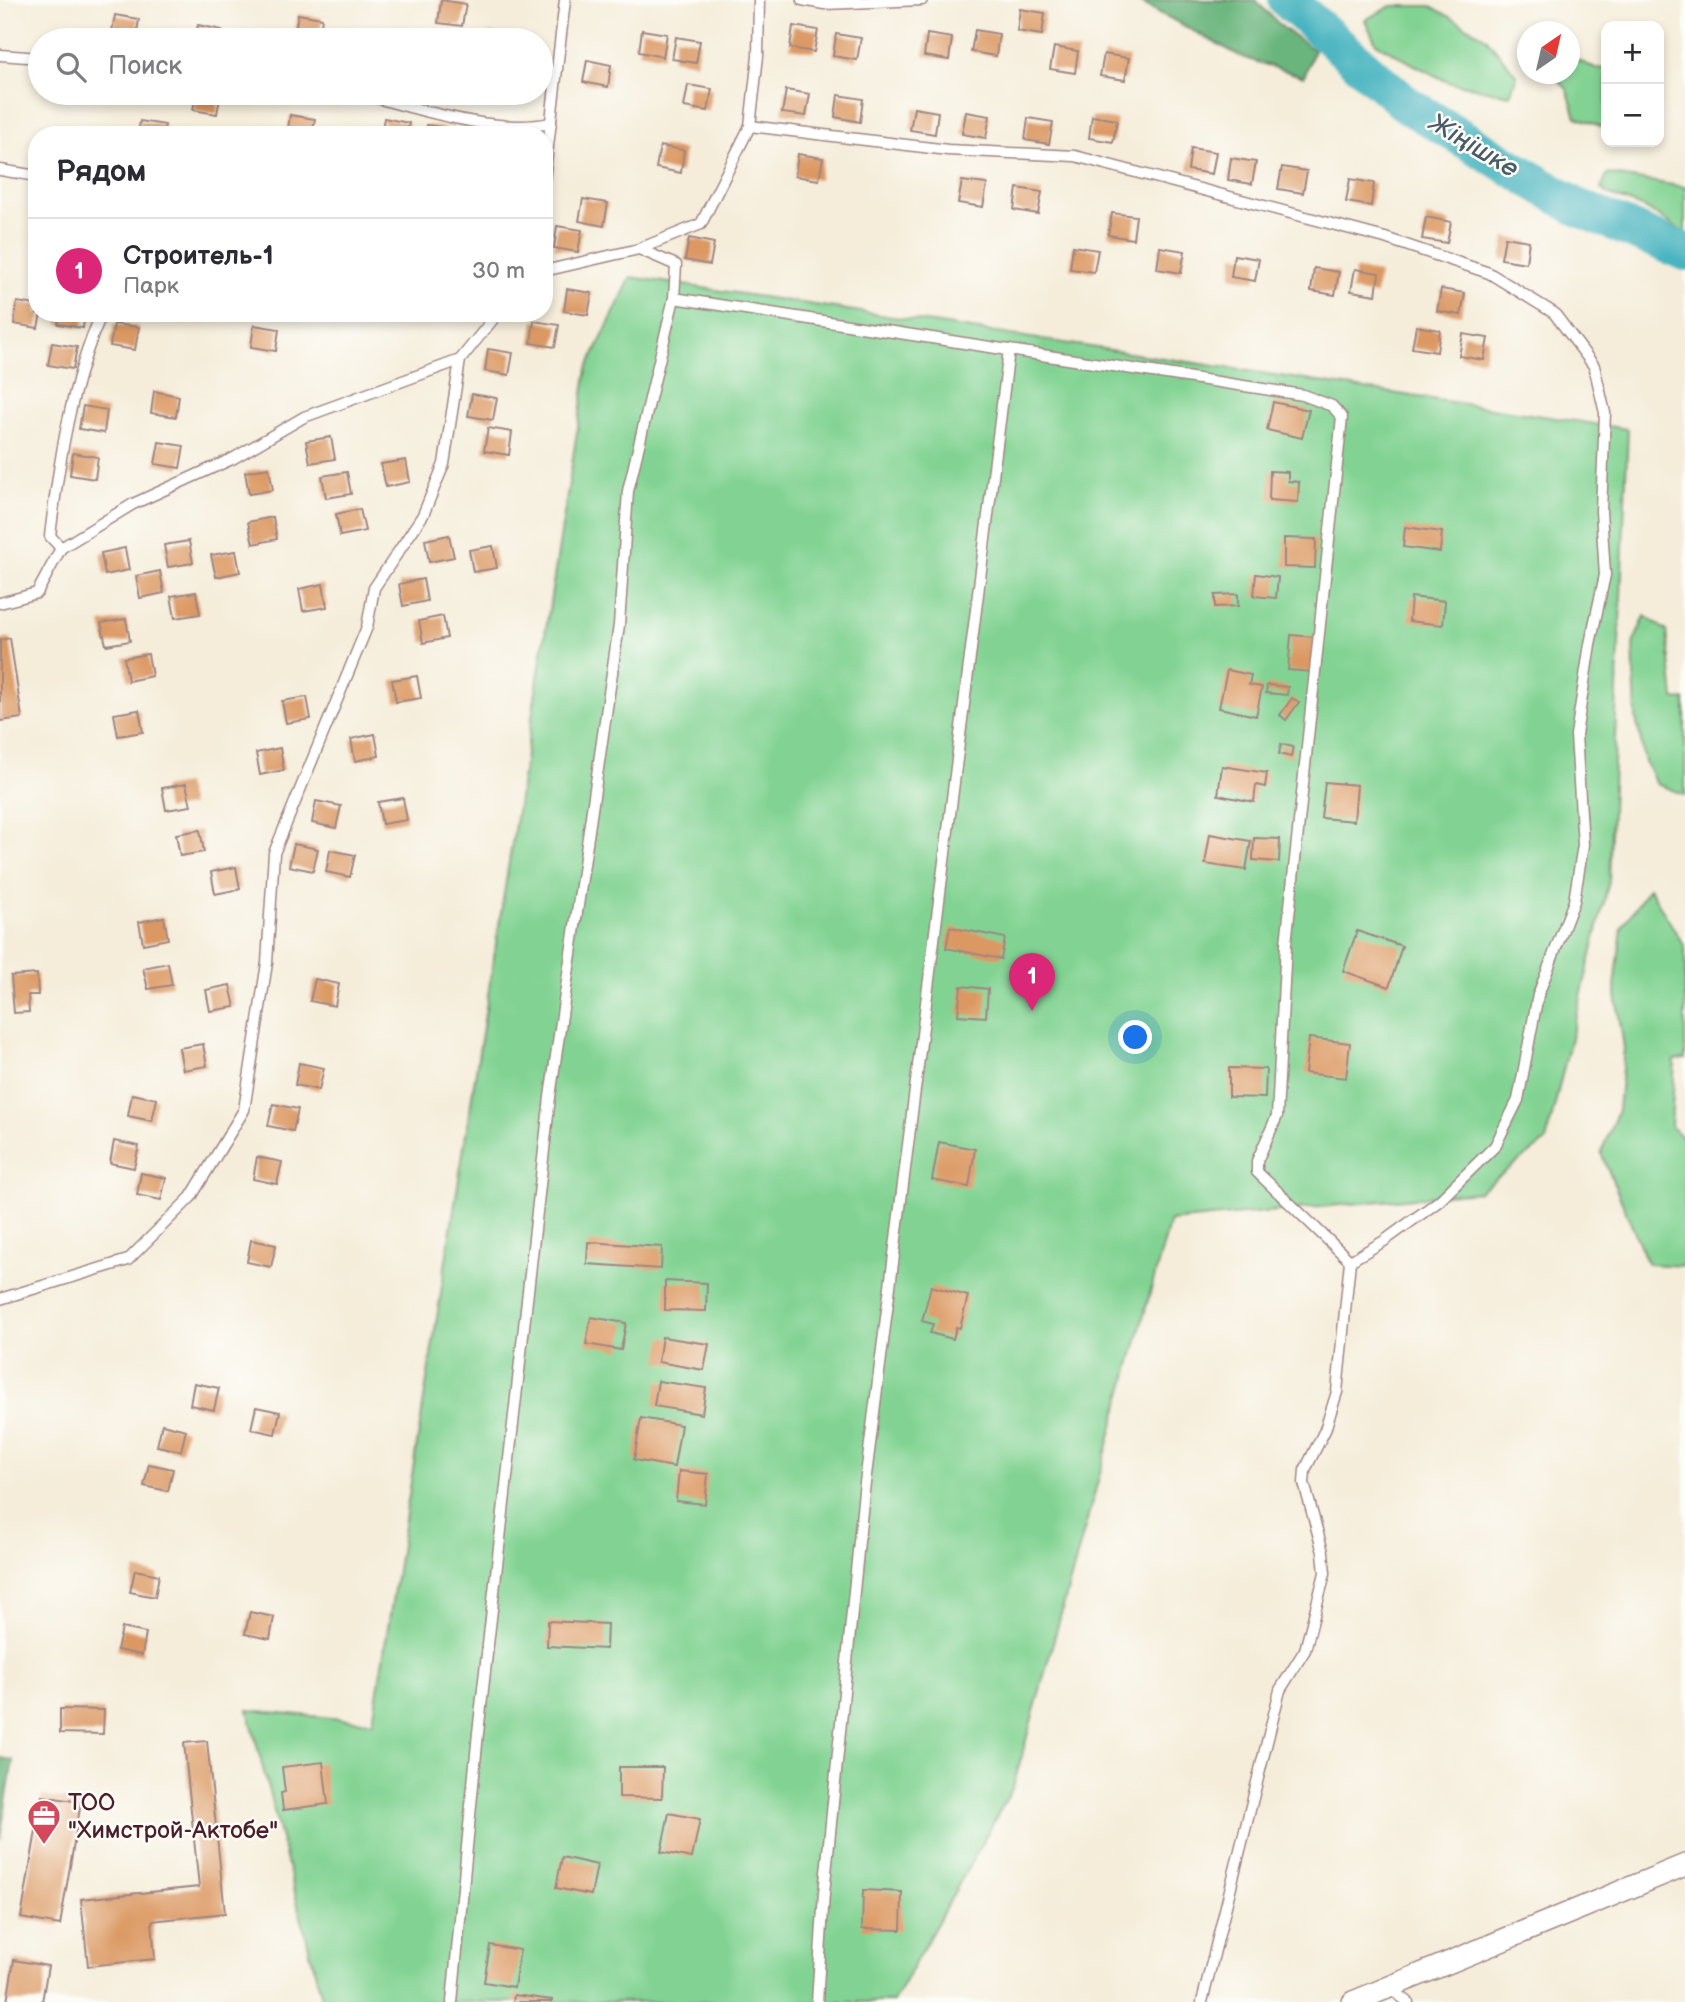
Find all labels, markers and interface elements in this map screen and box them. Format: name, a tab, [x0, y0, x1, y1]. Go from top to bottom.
north arrow	[1517, 21, 1580, 84]
map controls	[1601, 21, 1664, 147]
button: +	[1601, 21, 1664, 84]
search box	[28, 28, 553, 105]
icon: search	[52, 48, 90, 86]
text: Поиск	[108, 51, 182, 82]
button: −	[1601, 84, 1664, 147]
water label: Жіңішке	[1422, 107, 1524, 185]
text: Рядом	[56, 154, 146, 190]
text: Строитель-1	[123, 241, 274, 272]
text: 1	[74, 257, 84, 285]
text: 30 m	[472, 257, 525, 285]
text: Парк	[123, 272, 179, 300]
pin: 1	[1009, 953, 1055, 1011]
your location	[1118, 1020, 1152, 1054]
place label: ТОО "Химстрой-Актобе"	[68, 1788, 278, 1845]
office icon: ТОО "Химстрой-Актобе"	[25, 1797, 63, 1846]

